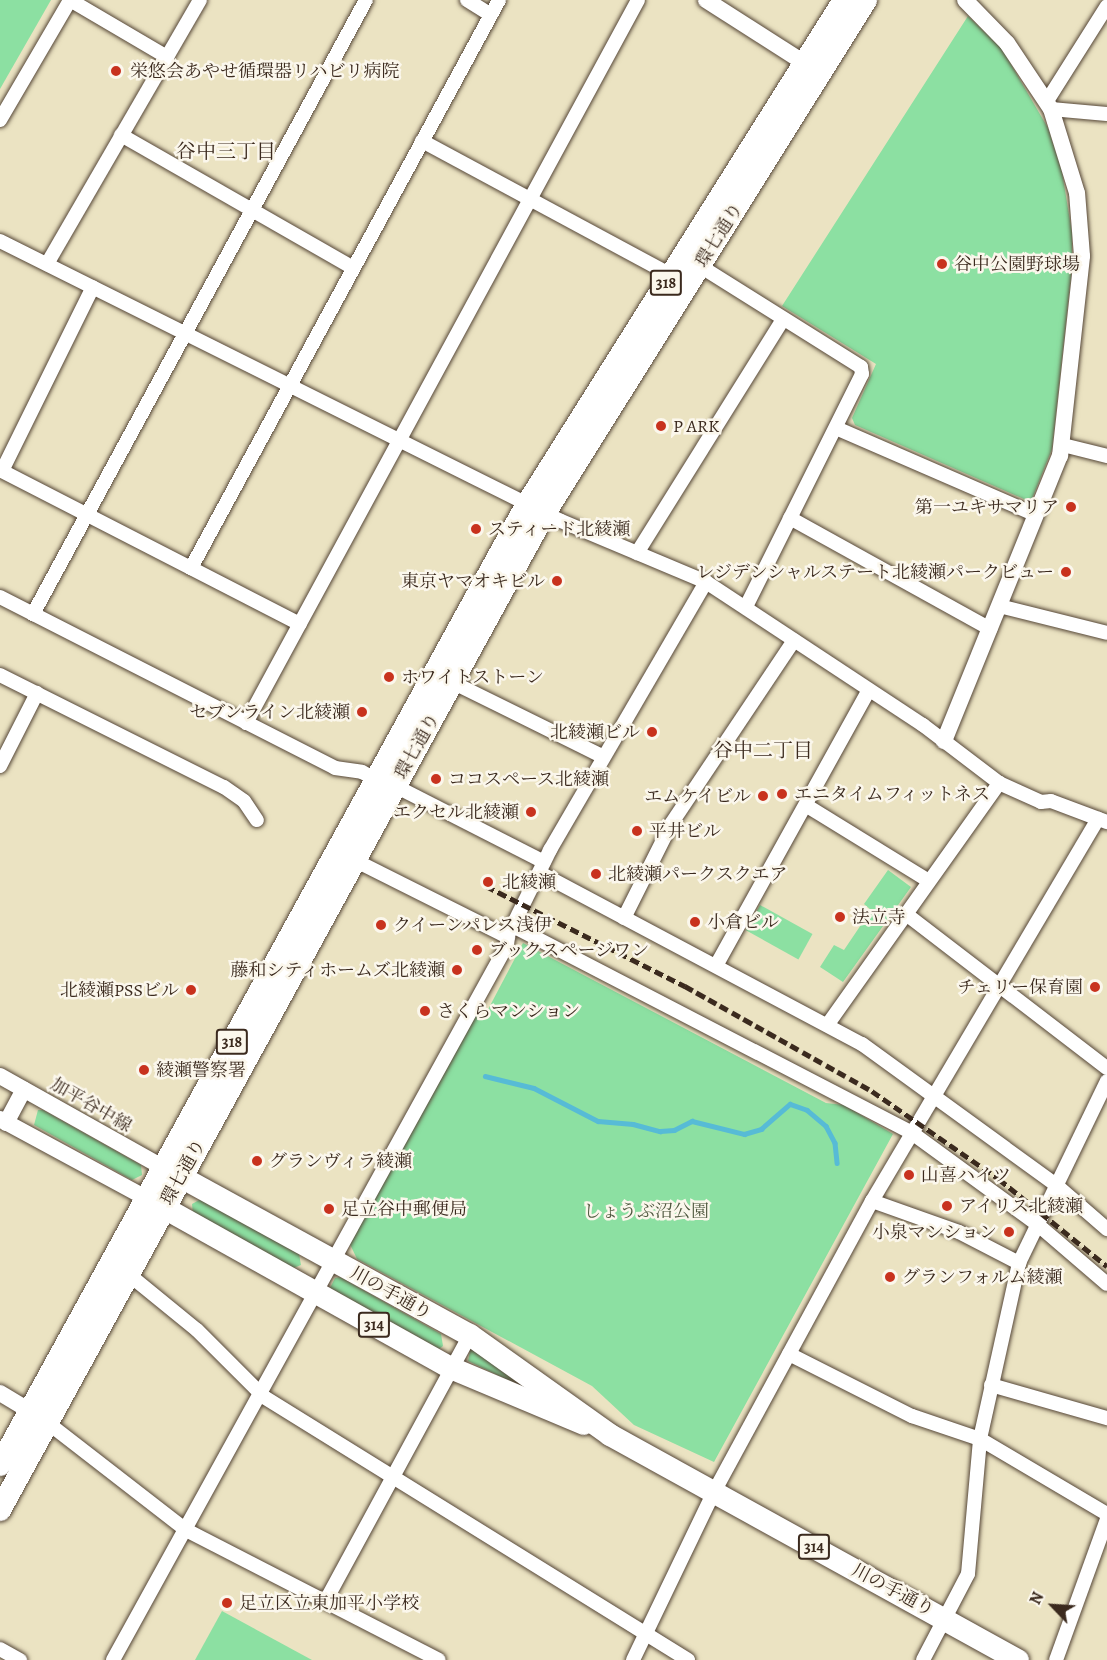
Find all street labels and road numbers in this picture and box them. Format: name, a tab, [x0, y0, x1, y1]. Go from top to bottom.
street label: 環七通り	[691, 199, 747, 271]
road number: 318	[650, 270, 682, 296]
street label: 環七通り	[390, 709, 444, 783]
road number: 318	[216, 1029, 248, 1055]
street label: 加平谷中線	[47, 1073, 135, 1137]
street label: 環七通り	[156, 1135, 210, 1209]
street label: 川の手通り	[346, 1262, 436, 1324]
road number: 314	[358, 1312, 391, 1338]
road number: 314	[798, 1534, 830, 1560]
street label: 川の手通り	[848, 1559, 938, 1621]

